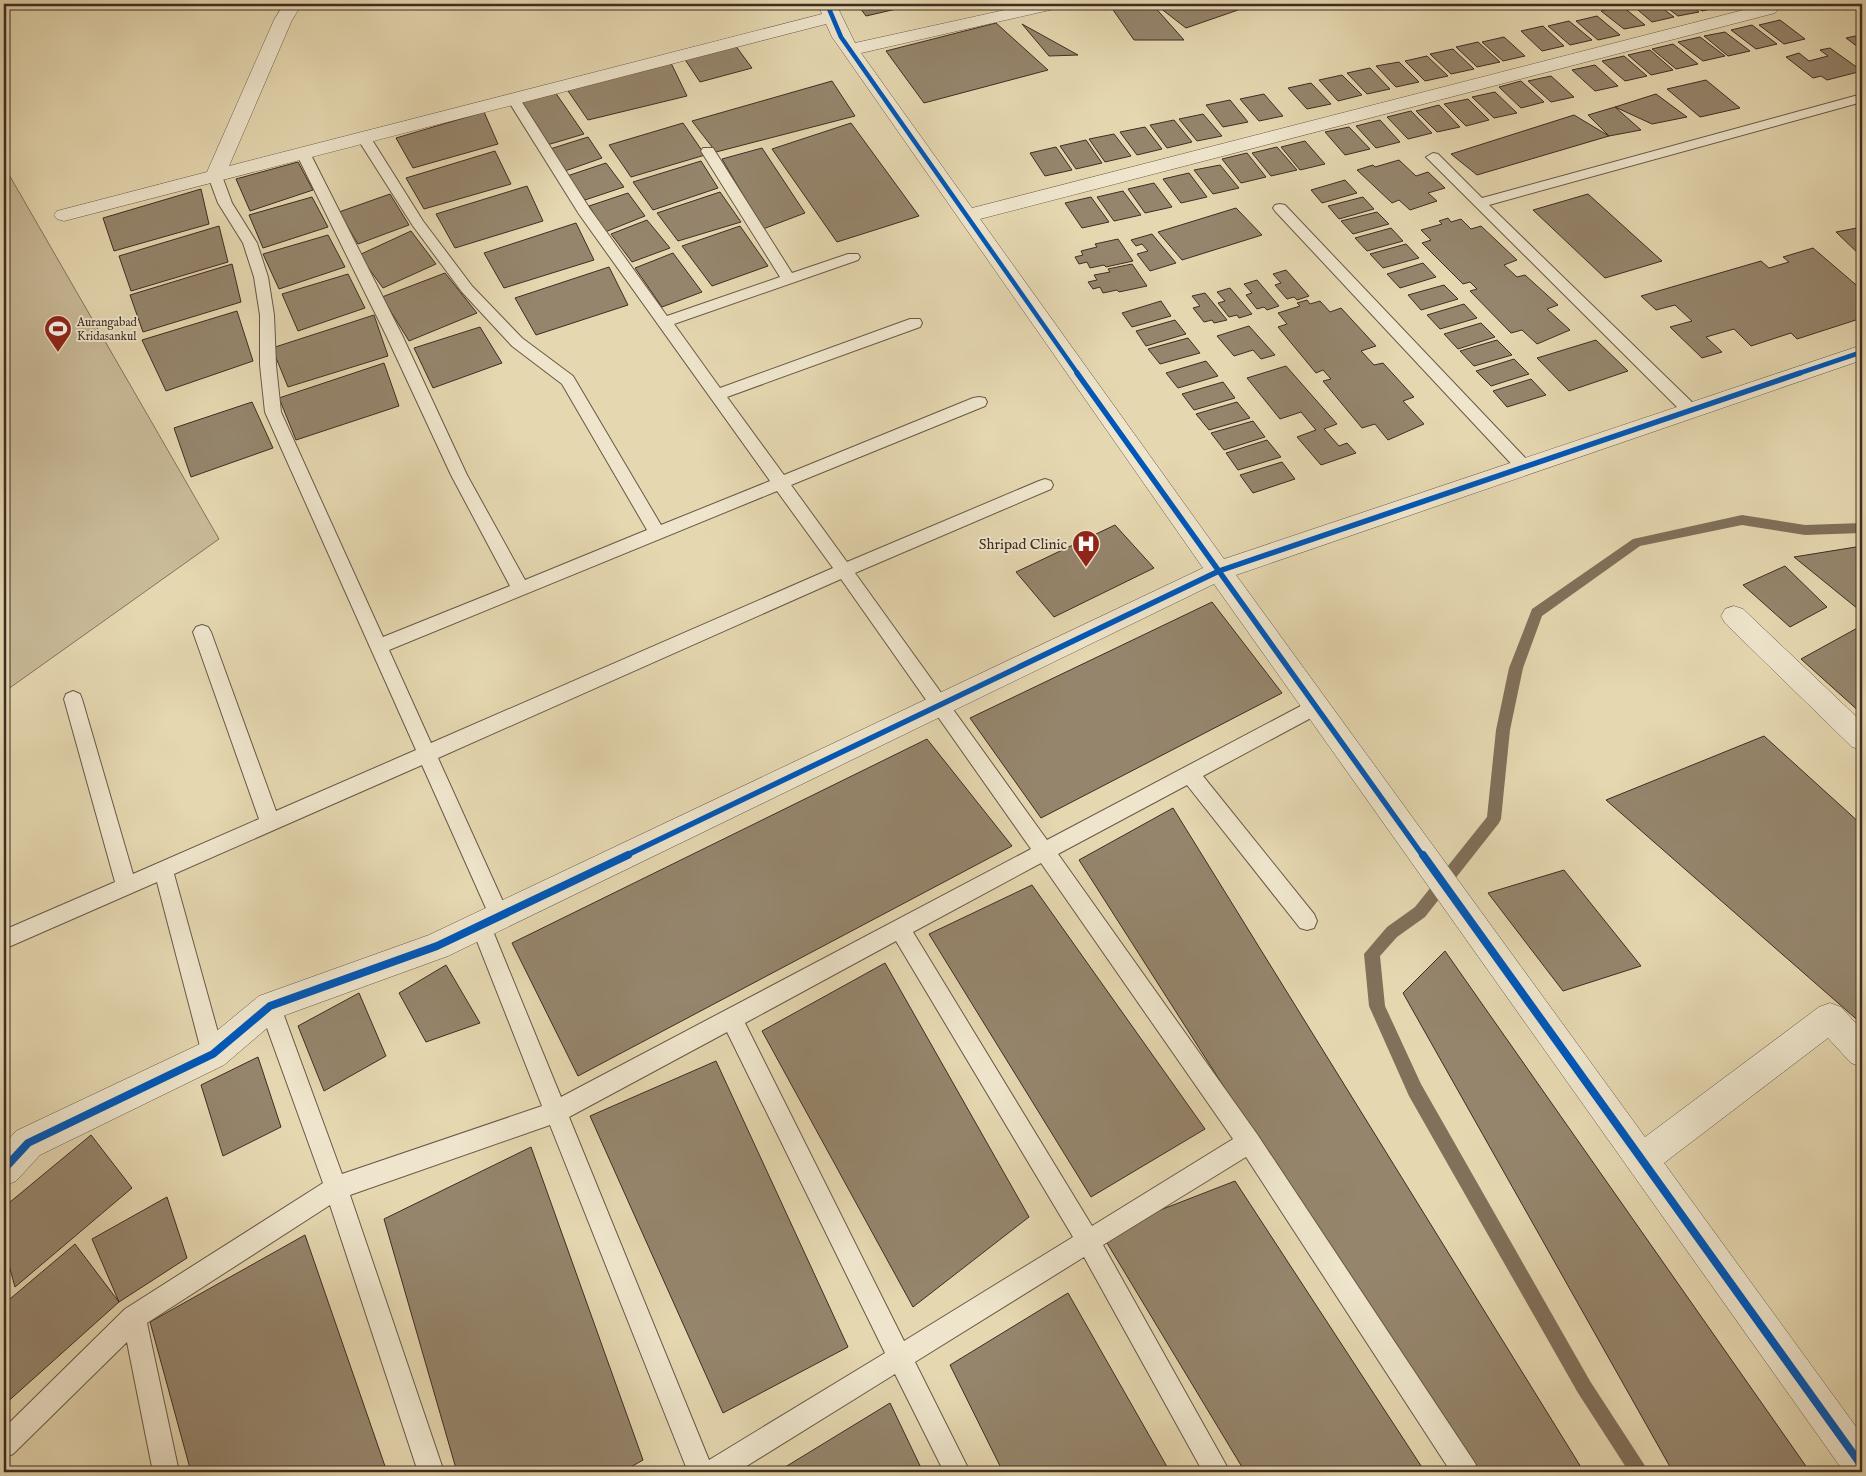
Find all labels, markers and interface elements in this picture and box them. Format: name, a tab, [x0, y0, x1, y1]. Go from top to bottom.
sports icon: Aurangabad Kridasankul	[43, 314, 73, 353]
place label: Aurangabad Kridasankul	[76, 315, 138, 344]
hospital icon: Shripad Clinic	[1071, 529, 1101, 568]
place label: Shripad Clinic	[979, 535, 1067, 554]

